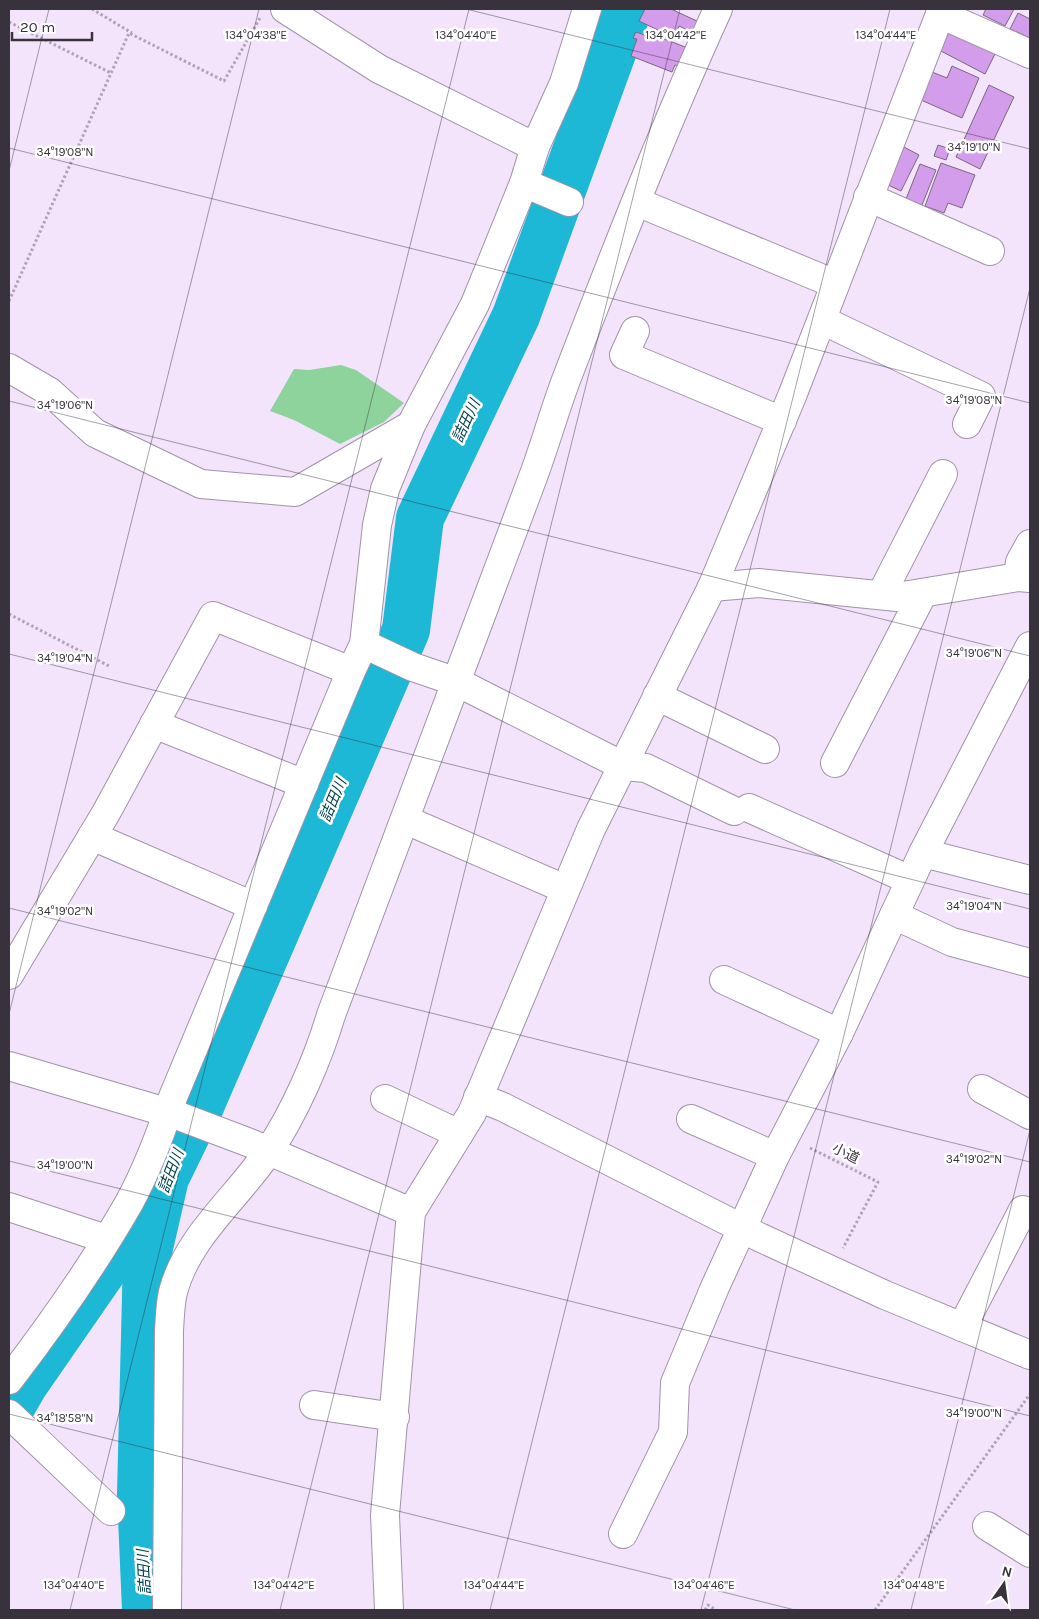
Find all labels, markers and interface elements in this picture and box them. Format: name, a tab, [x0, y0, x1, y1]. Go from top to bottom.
scale bar	[12, 10, 92, 42]
text: 20 m	[20, 18, 55, 36]
text: 134°04'38"E	[225, 28, 287, 42]
text: 134°04'40"E	[435, 28, 497, 42]
text: 134°04'42"E	[645, 28, 707, 42]
text: 134°04'44"E	[855, 28, 917, 42]
text: 34°19'10"N	[947, 140, 1001, 154]
text: 34°19'08"N	[37, 145, 93, 159]
text: 34°19'08"N	[946, 393, 1002, 407]
water label: 詰田川	[448, 395, 485, 445]
text: 34°19'06"N	[37, 398, 93, 412]
text: 34°19'06"N	[946, 646, 1002, 660]
text: 34°19'04"N	[37, 651, 93, 665]
water label: 詰田川	[316, 774, 351, 824]
text: 34°19'04"N	[946, 899, 1002, 913]
text: 34°19'02"N	[37, 904, 93, 918]
street label: 小道	[829, 1140, 862, 1167]
water label: 詰田川	[155, 1145, 188, 1195]
text: 34°19'02"N	[946, 1152, 1002, 1166]
text: 34°19'00"N	[37, 1158, 93, 1172]
text: 34°19'00"N	[946, 1406, 1002, 1420]
text: 34°18'58"N	[37, 1411, 93, 1425]
water label: 詰田川	[134, 1547, 154, 1595]
north arrow	[979, 1559, 1029, 1609]
text: N	[1000, 1562, 1014, 1581]
text: 134°04'40"E	[43, 1578, 105, 1592]
text: 134°04'42"E	[253, 1578, 315, 1592]
text: 134°04'44"E	[463, 1578, 525, 1592]
text: 134°04'46"E	[673, 1578, 735, 1592]
text: 134°04'48"E	[883, 1578, 945, 1592]

